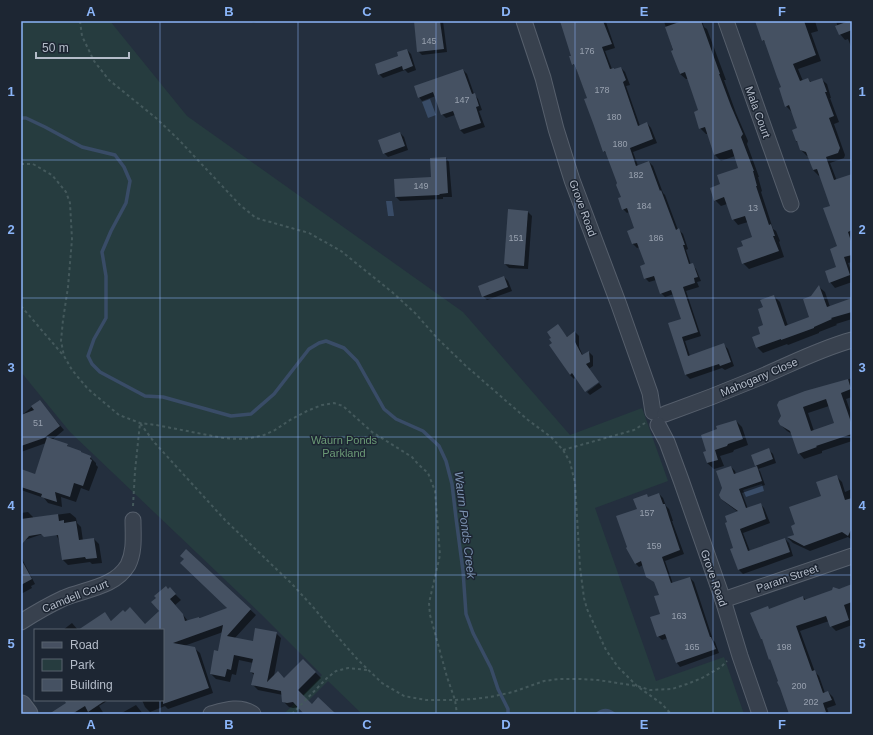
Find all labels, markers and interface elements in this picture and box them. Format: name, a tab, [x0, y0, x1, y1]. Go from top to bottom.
text: A	[86, 4, 96, 19]
text: B	[224, 4, 234, 19]
text: C	[362, 4, 372, 19]
text: D	[501, 4, 511, 19]
text: E	[640, 4, 649, 19]
text: F	[778, 4, 786, 19]
scale bar	[36, 34, 129, 60]
house number: 145	[421, 36, 437, 46]
text: 50 m	[42, 41, 69, 55]
house number: 176	[579, 46, 595, 56]
text: 1	[7, 84, 15, 99]
text: 1	[858, 84, 866, 99]
house number: 178	[594, 85, 610, 95]
street label: Mala Court	[743, 85, 773, 139]
house number: 147	[454, 95, 470, 105]
house number: 180	[606, 112, 622, 122]
house number: 180	[612, 139, 628, 149]
house number: 182	[628, 170, 644, 180]
street label: Grove Road	[567, 178, 599, 238]
house number: 149	[413, 181, 429, 191]
house number: 184	[636, 201, 652, 211]
house number: 13	[748, 203, 758, 213]
text: 2	[7, 222, 15, 237]
text: 2	[858, 222, 866, 237]
house number: 151	[508, 233, 524, 243]
house number: 186	[648, 233, 664, 243]
street label: Mahogany Close	[719, 355, 799, 399]
text: 3	[7, 360, 15, 375]
text: 3	[858, 360, 866, 375]
house number: 51	[33, 418, 43, 428]
park label: Waurn Ponds Parkland	[311, 434, 378, 459]
water label: Waurn Ponds Creek	[451, 471, 479, 580]
text: 4	[7, 498, 15, 513]
text: 4	[858, 498, 866, 513]
house number: 157	[639, 508, 655, 518]
house number: 159	[646, 541, 662, 551]
street label: Grove Road	[699, 548, 729, 608]
street label: Param Street	[754, 562, 820, 594]
street label: Camdell Court	[40, 577, 110, 615]
house number: 163	[671, 611, 687, 621]
legend	[34, 629, 164, 701]
text: 5	[7, 636, 15, 651]
text: 5	[858, 636, 866, 651]
text: Road	[70, 638, 99, 652]
house number: 165	[684, 642, 700, 652]
house number: 198	[776, 642, 792, 652]
text: Park	[70, 658, 96, 672]
text: Building	[70, 678, 113, 692]
house number: 200	[791, 681, 807, 691]
house number: 202	[803, 697, 819, 707]
text: A	[86, 717, 96, 732]
text: B	[224, 717, 234, 732]
text: C	[362, 717, 372, 732]
text: D	[501, 717, 511, 732]
text: E	[640, 717, 649, 732]
text: F	[778, 717, 786, 732]

